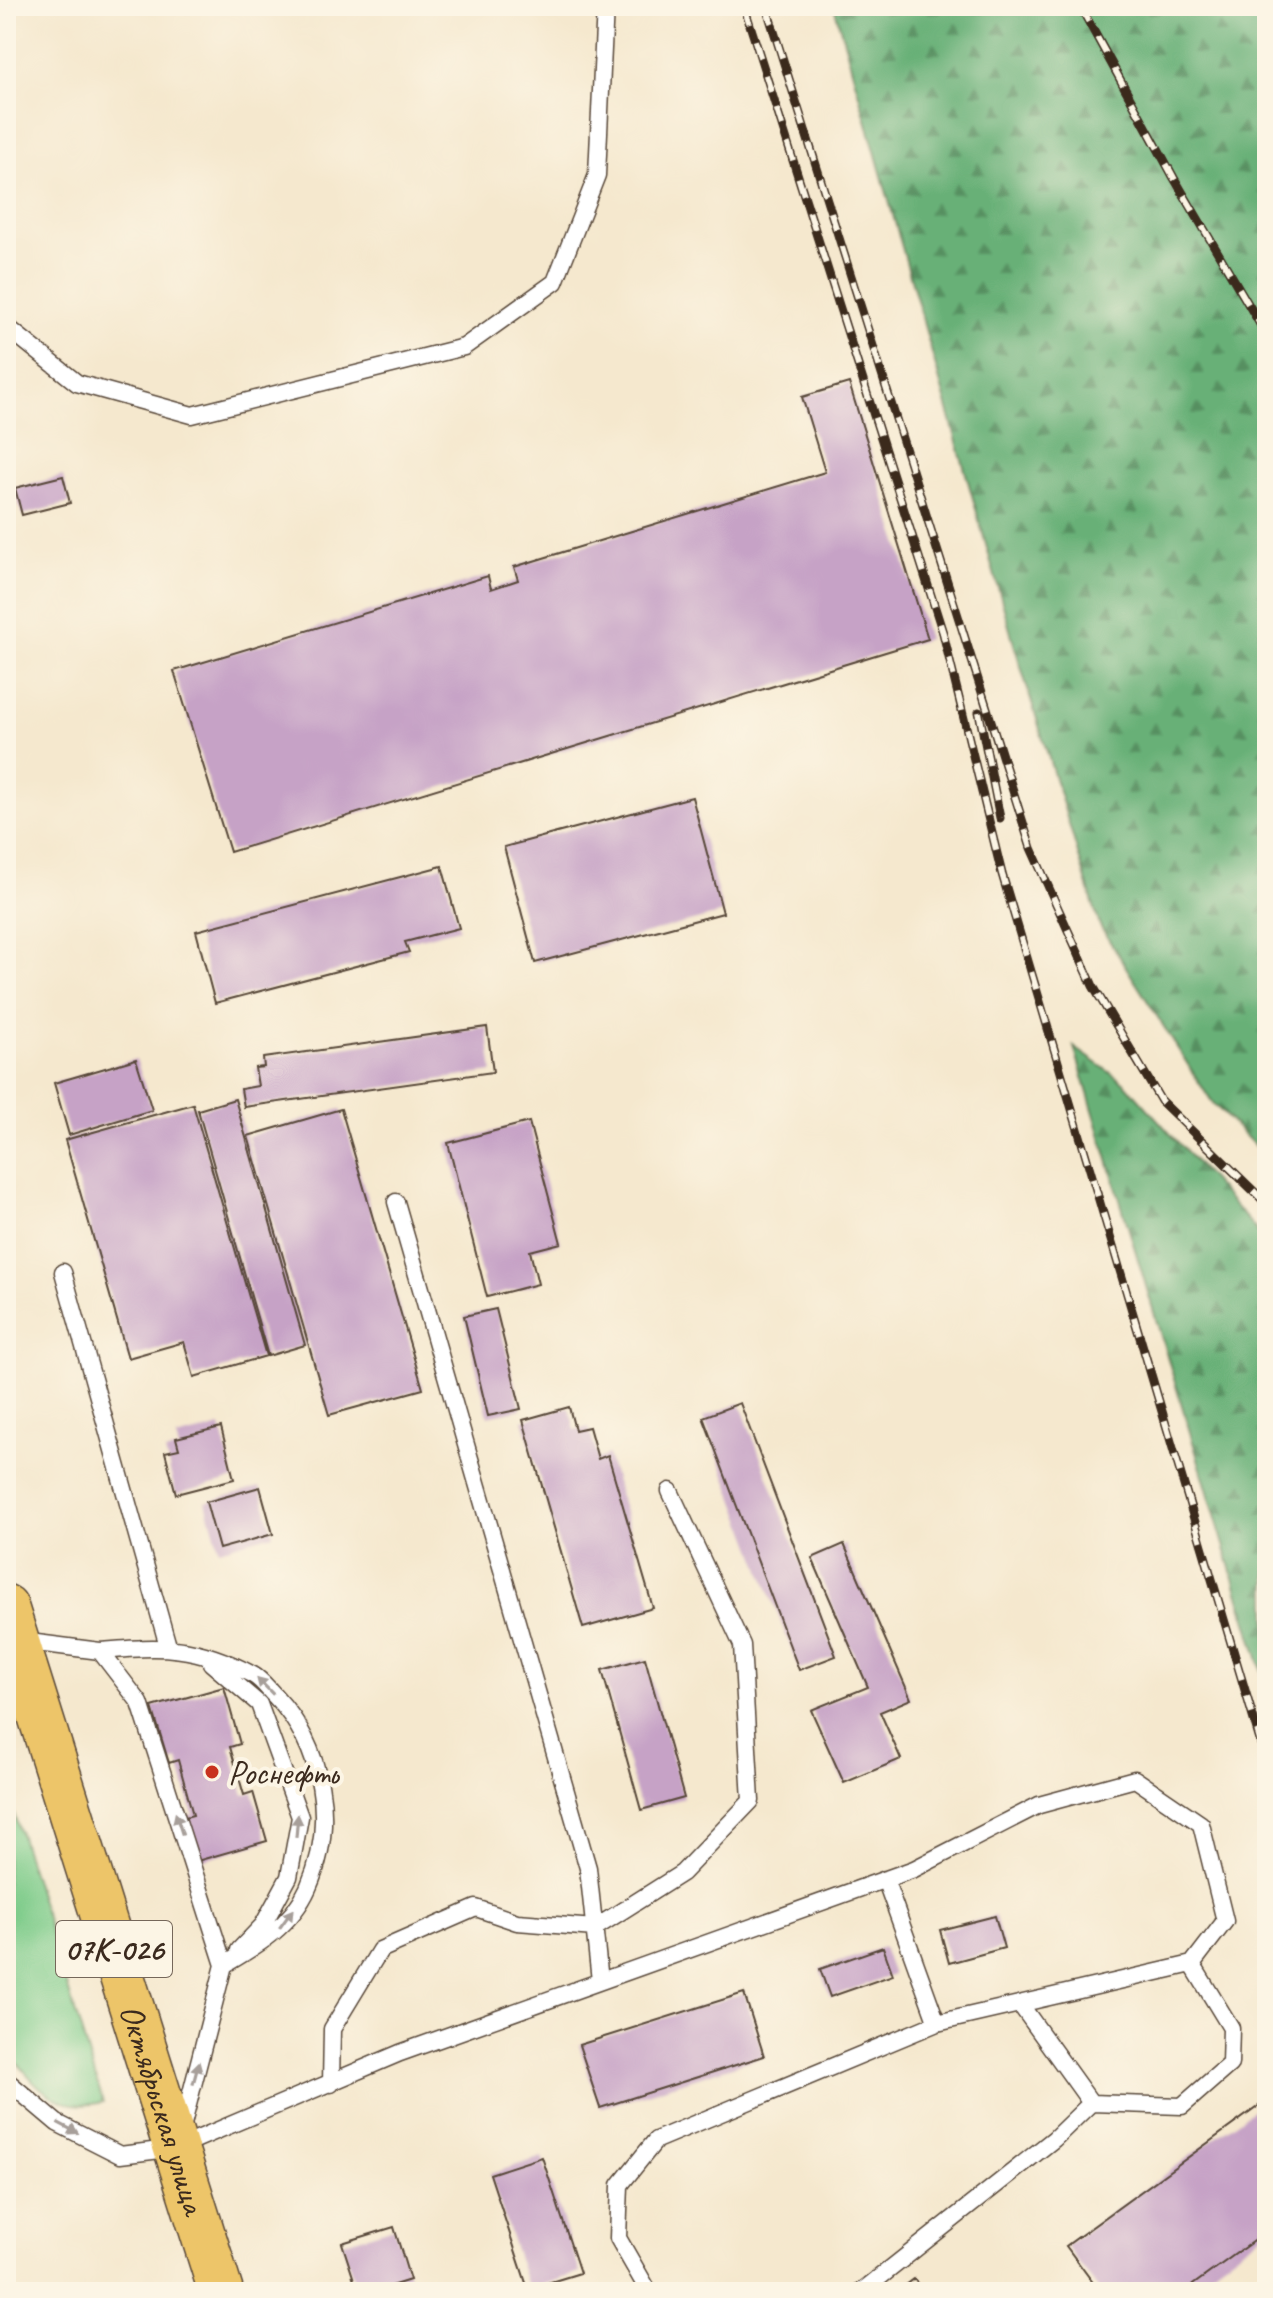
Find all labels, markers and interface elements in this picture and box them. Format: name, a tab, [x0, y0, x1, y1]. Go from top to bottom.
one-way arrow	[256, 1677, 275, 1696]
place label: Роснефть	[228, 1751, 341, 1794]
marker: Роснефть	[203, 1763, 221, 1781]
one-way arrow	[172, 1811, 184, 1835]
one-way arrow	[291, 1813, 304, 1838]
one-way arrow	[278, 1909, 293, 1930]
road number: 07К-026	[56, 1921, 172, 1977]
street label: Октябрьская улица	[110, 1999, 217, 2222]
one-way arrow	[190, 2060, 203, 2085]
one-way arrow	[56, 2121, 79, 2134]

